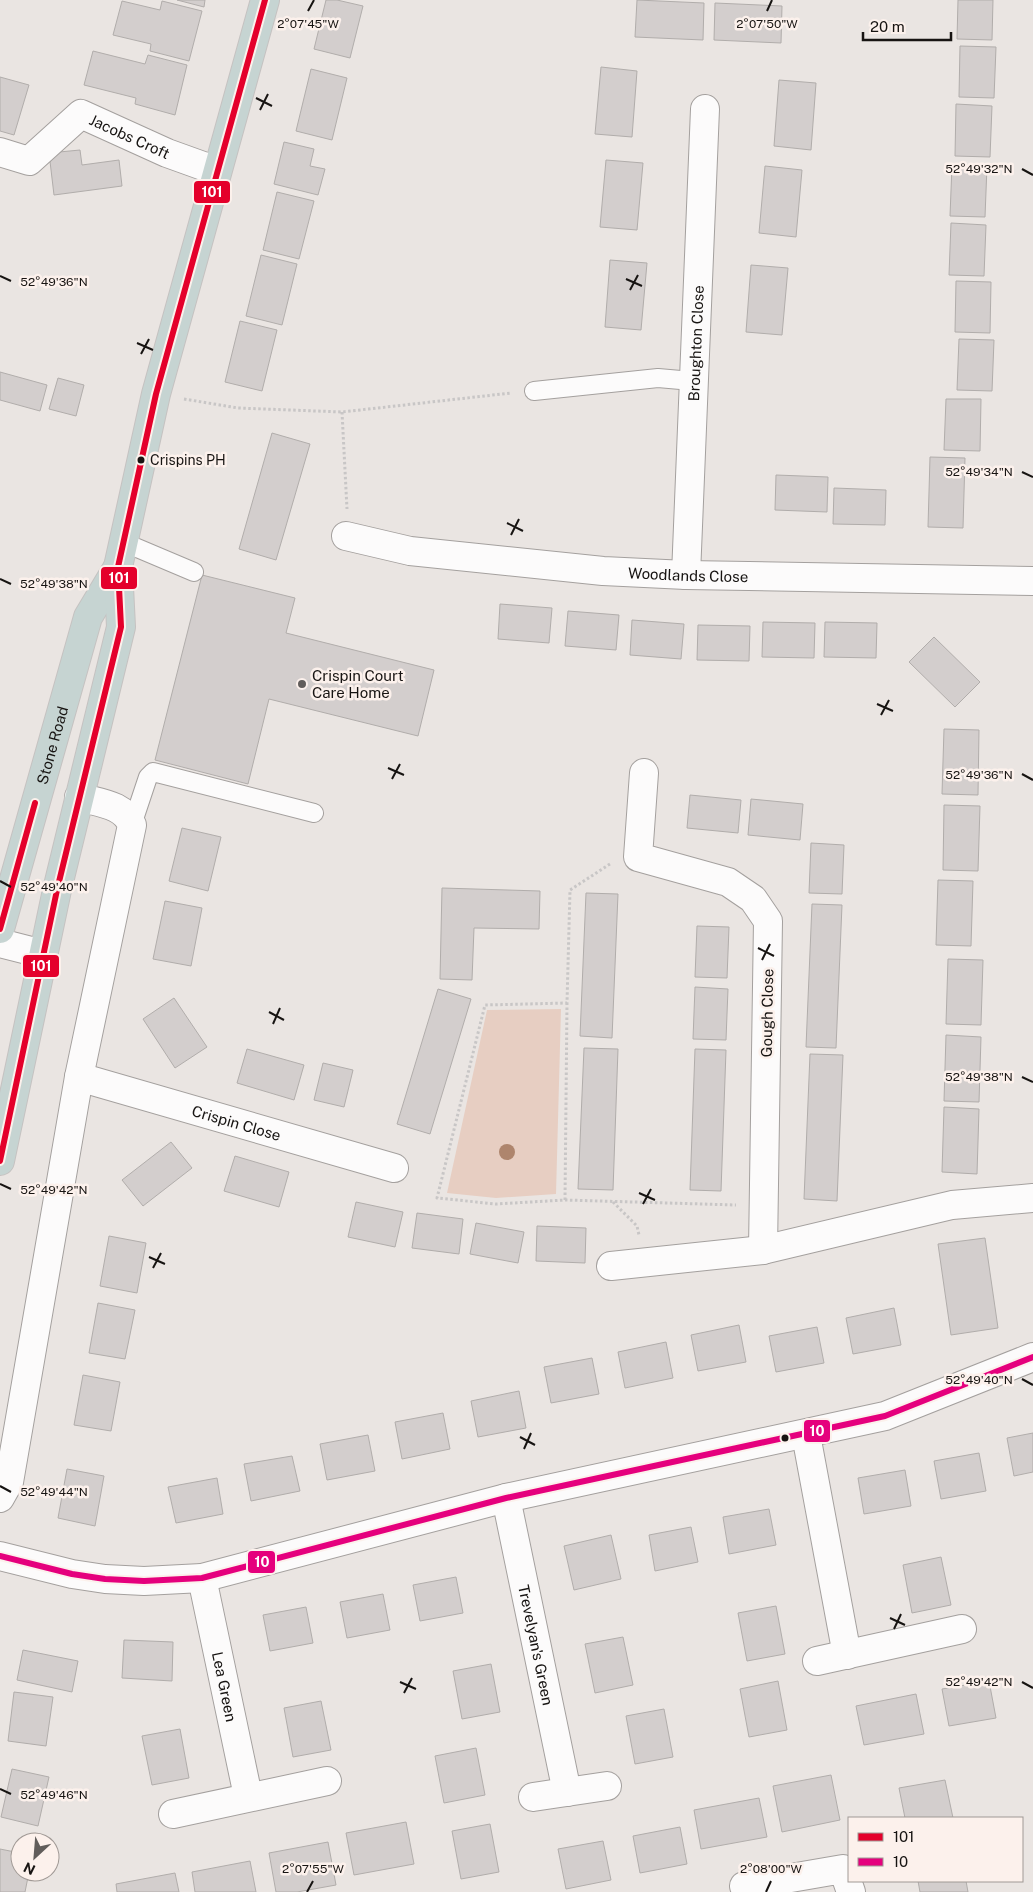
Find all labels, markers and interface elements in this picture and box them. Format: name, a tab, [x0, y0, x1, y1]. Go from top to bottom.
scale bar	[863, 10, 950, 42]
text: 2°07'45"W	[277, 17, 339, 31]
text: 2°07'50"W	[736, 17, 798, 31]
text: 20 m	[870, 18, 905, 35]
street label: Jacobs Croft	[87, 111, 173, 162]
text: 52°49'32"N	[945, 162, 1013, 176]
line badge: 101	[193, 180, 231, 204]
text: 101	[201, 184, 223, 200]
text: 52°49'36"N	[20, 275, 88, 289]
street label: Broughton Close	[685, 285, 706, 402]
place label: Crispins PH	[150, 452, 226, 468]
marker: Crispins PH	[136, 455, 146, 465]
text: 52°49'34"N	[945, 465, 1013, 479]
street label: Woodlands Close	[628, 564, 748, 585]
line badge: 101	[100, 566, 138, 590]
text: 101	[108, 570, 130, 586]
text: 52°49'38"N	[20, 577, 88, 591]
place label: Crispin Court Care Home	[312, 667, 404, 701]
marker: Crispin Court Care Home	[296, 678, 308, 690]
street label: Stone Road	[33, 704, 71, 786]
text: 52°49'36"N	[945, 768, 1013, 782]
text: 52°49'40"N	[20, 880, 88, 894]
line badge: 101	[22, 954, 60, 978]
text: 101	[30, 958, 52, 974]
street label: Gough Close	[758, 968, 776, 1058]
text: 52°49'38"N	[945, 1070, 1013, 1084]
street label: Crispin Close	[190, 1102, 283, 1143]
text: 52°49'42"N	[20, 1183, 88, 1197]
text: 52°49'40"N	[945, 1373, 1013, 1387]
line badge: 10	[803, 1419, 831, 1443]
text: 10	[809, 1423, 825, 1439]
unlabelled marker	[780, 1433, 790, 1443]
text: 52°49'44"N	[20, 1485, 88, 1499]
line badge: 10	[247, 1550, 276, 1574]
text: 10	[254, 1554, 270, 1570]
street label: Trevelyan's Green	[516, 1583, 557, 1707]
street label: Lea Green	[209, 1650, 241, 1723]
text: 52°49'42"N	[945, 1675, 1013, 1689]
text: 52°49'46"N	[20, 1788, 88, 1802]
legend	[848, 1817, 1023, 1882]
text: 101	[893, 1828, 914, 1845]
north arrow	[10, 1832, 60, 1882]
text: 10	[893, 1853, 908, 1870]
text: N	[21, 1859, 38, 1878]
text: 2°07'55"W	[282, 1862, 345, 1876]
text: 2°08'00"W	[740, 1862, 802, 1876]

